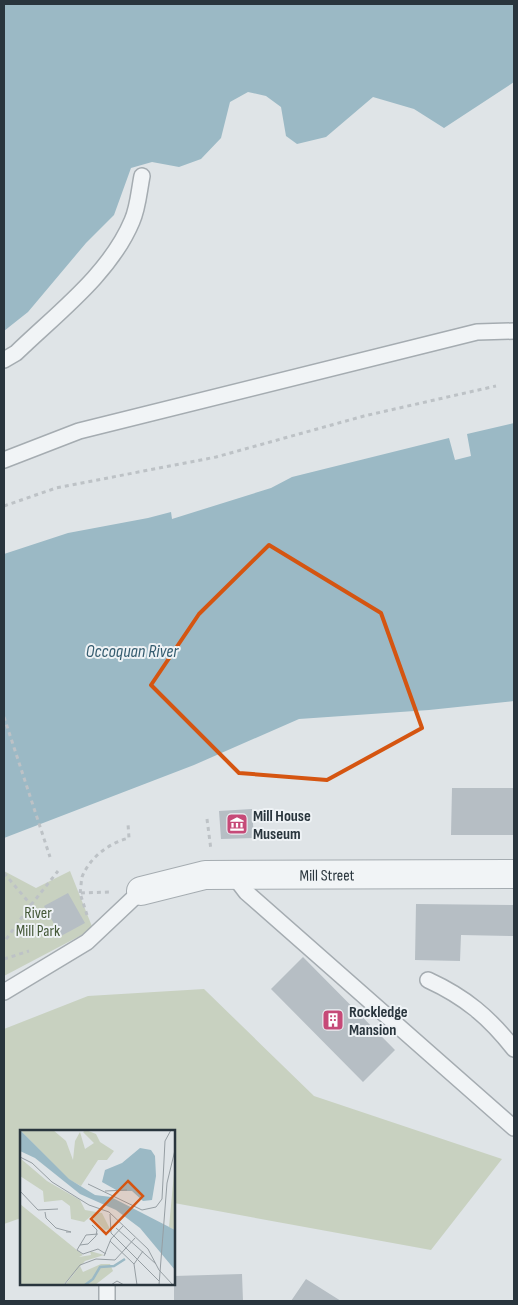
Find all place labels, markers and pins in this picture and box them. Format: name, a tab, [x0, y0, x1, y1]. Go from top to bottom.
place label: Mill House Museum	[253, 807, 311, 844]
museum icon: Mill House Museum	[225, 812, 249, 836]
place label: Rockledge Mansion	[349, 1003, 408, 1040]
building icon: Rockledge Mansion	[321, 1008, 345, 1032]

